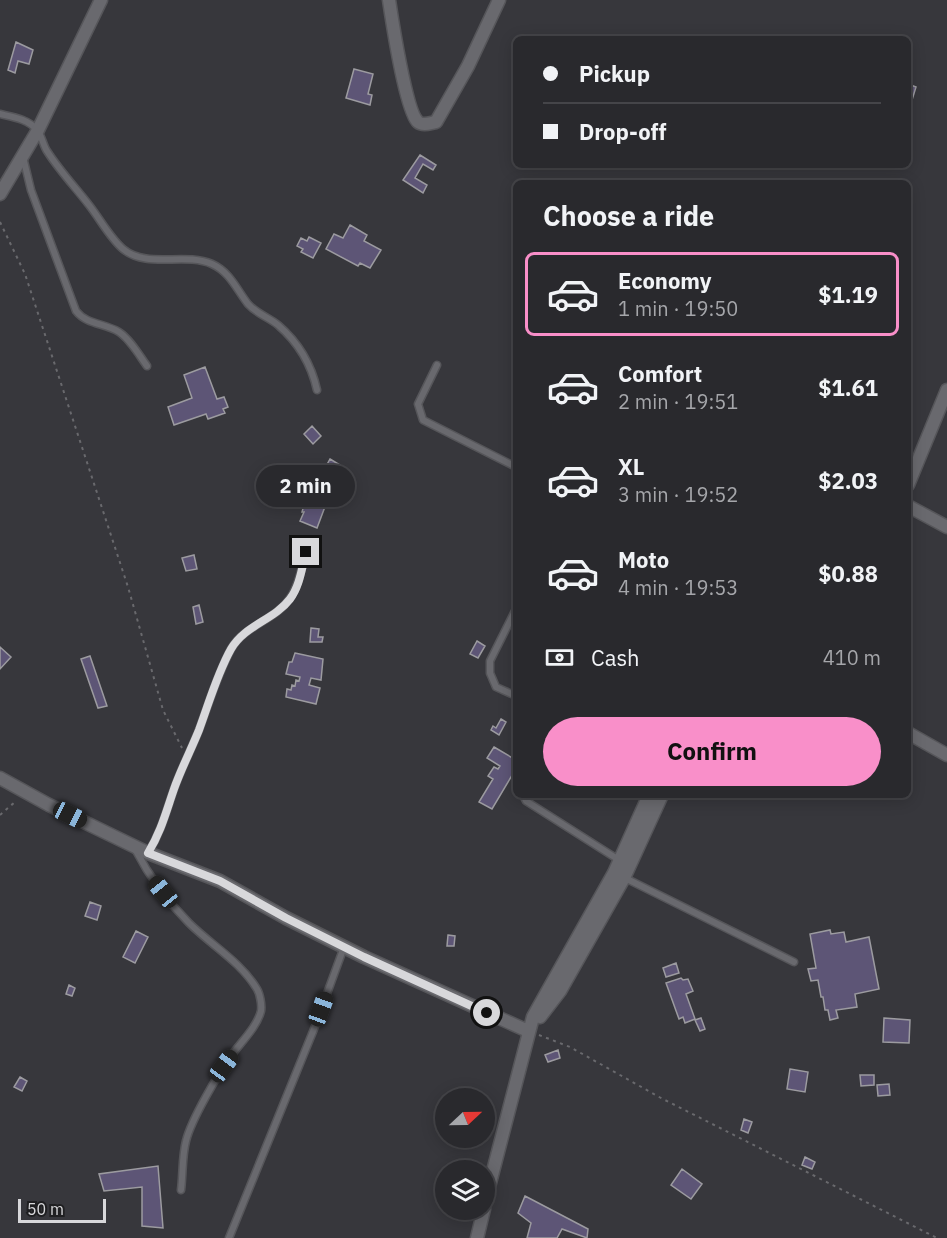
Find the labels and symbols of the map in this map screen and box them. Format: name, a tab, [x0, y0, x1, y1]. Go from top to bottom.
callout: 2 min	[256, 465, 356, 507]
route end	[292, 538, 319, 565]
car	[50, 799, 90, 831]
car	[145, 872, 181, 912]
car	[306, 989, 336, 1029]
route start	[473, 999, 500, 1026]
car	[206, 1046, 242, 1086]
north arrow	[435, 1088, 495, 1148]
scale bar	[18, 1196, 106, 1224]

